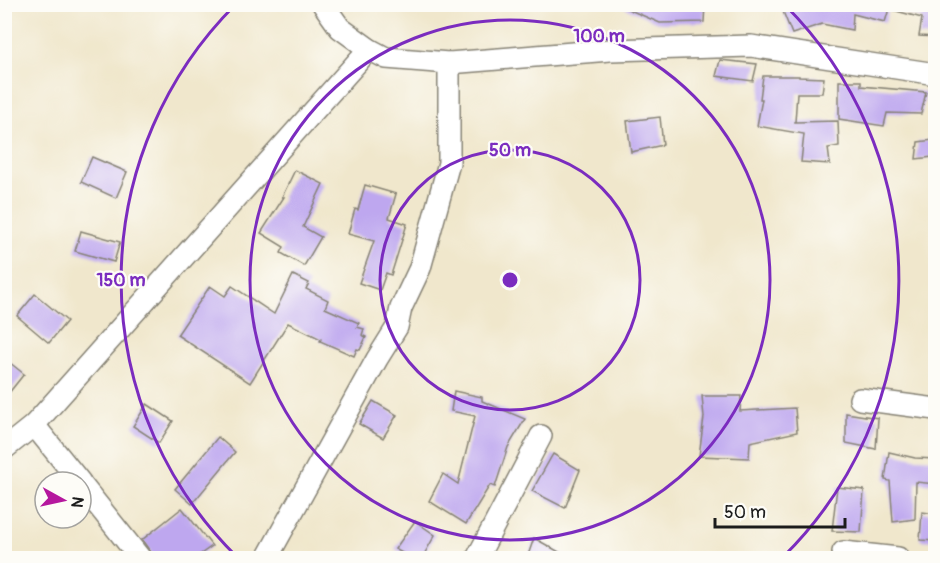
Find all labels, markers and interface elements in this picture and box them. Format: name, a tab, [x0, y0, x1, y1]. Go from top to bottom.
text: 100 m	[573, 25, 625, 48]
text: 50 m	[489, 139, 531, 162]
text: 150 m	[97, 269, 146, 292]
centre of rings	[500, 270, 520, 290]
north arrow	[33, 470, 93, 530]
scale bar	[715, 491, 846, 529]
text: N	[66, 495, 88, 509]
text: 50 m	[724, 501, 766, 524]

